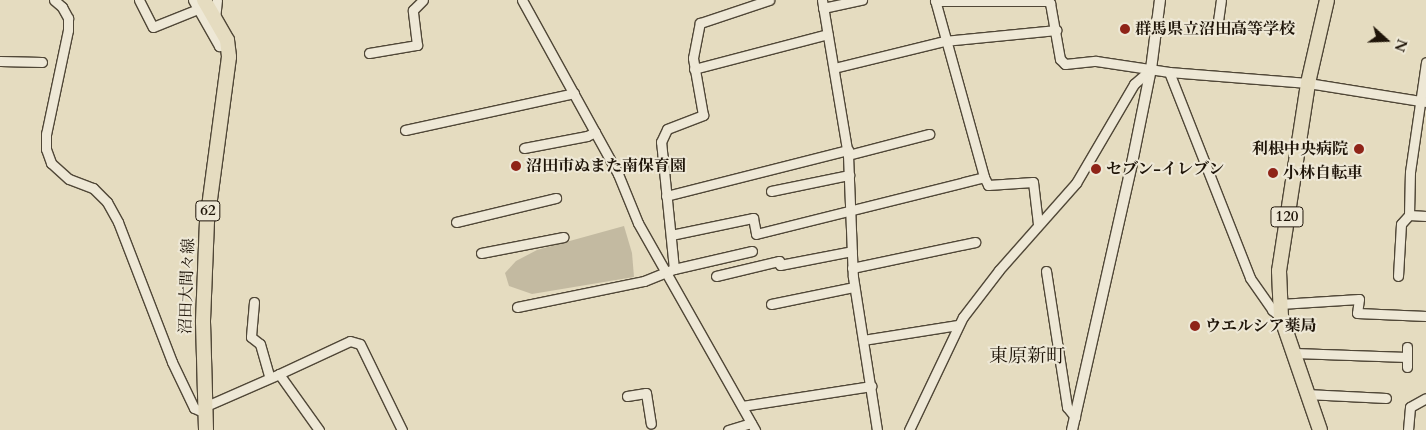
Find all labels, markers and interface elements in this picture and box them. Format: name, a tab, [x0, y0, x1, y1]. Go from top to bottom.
north arrow	[1361, 15, 1411, 65]
place label: 群馬県立沼田高等学校	[1135, 19, 1295, 39]
marker: 群馬県立沼田高等学校	[1119, 23, 1131, 35]
text: N	[1390, 36, 1412, 54]
place label: 利根中央病院	[1252, 139, 1348, 159]
marker: 利根中央病院	[1352, 142, 1366, 156]
place label: 沼田市ぬまた南保育園	[526, 156, 686, 176]
place label: セブン-イレブン	[1106, 159, 1226, 179]
marker: 沼田市ぬまた南保育園	[510, 160, 522, 172]
marker: セブン-イレブン	[1090, 163, 1102, 175]
place label: 小林自転車	[1283, 163, 1363, 183]
marker: 小林自転車	[1267, 167, 1279, 179]
road number: 62	[194, 198, 222, 224]
road number: 120	[1270, 204, 1304, 230]
street label: 沼田大間々線	[176, 238, 198, 334]
place label: ウエルシア薬局	[1205, 316, 1317, 336]
marker: ウエルシア薬局	[1189, 320, 1201, 332]
district label: 東原新町	[989, 346, 1065, 368]

